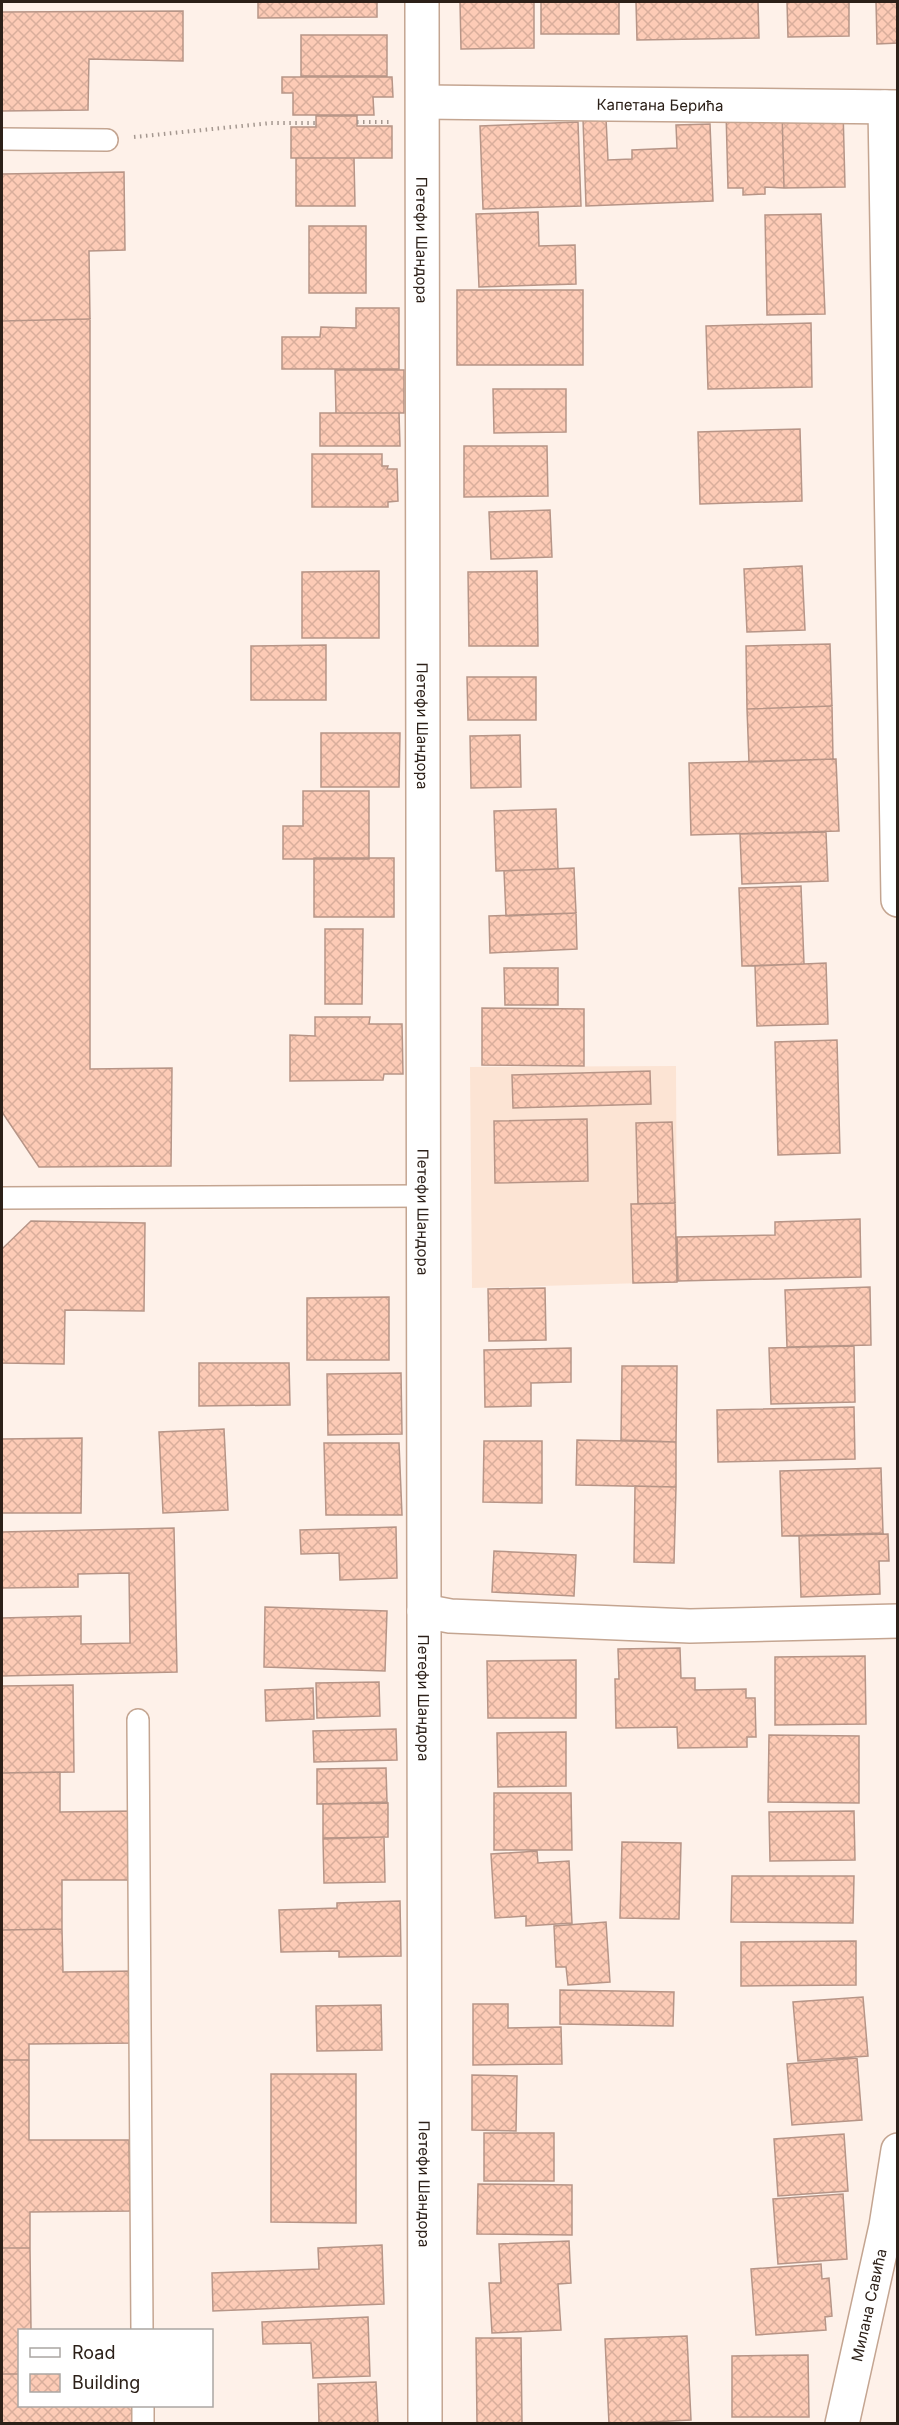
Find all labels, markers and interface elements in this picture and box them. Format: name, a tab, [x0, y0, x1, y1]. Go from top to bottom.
street label: Капетана Берића	[596, 94, 724, 115]
street label: Петефи Шандора	[413, 177, 432, 303]
street label: Петефи Шандора	[413, 663, 432, 789]
street label: Петефи Шандора	[414, 1149, 433, 1275]
street label: Петефи Шандора	[415, 1635, 434, 1761]
street label: Петефи Шандора	[415, 2121, 434, 2247]
street label: Милана Савића	[847, 2247, 890, 2363]
legend	[18, 2329, 213, 2407]
text: Road	[72, 2342, 115, 2363]
text: Building	[72, 2372, 140, 2393]

